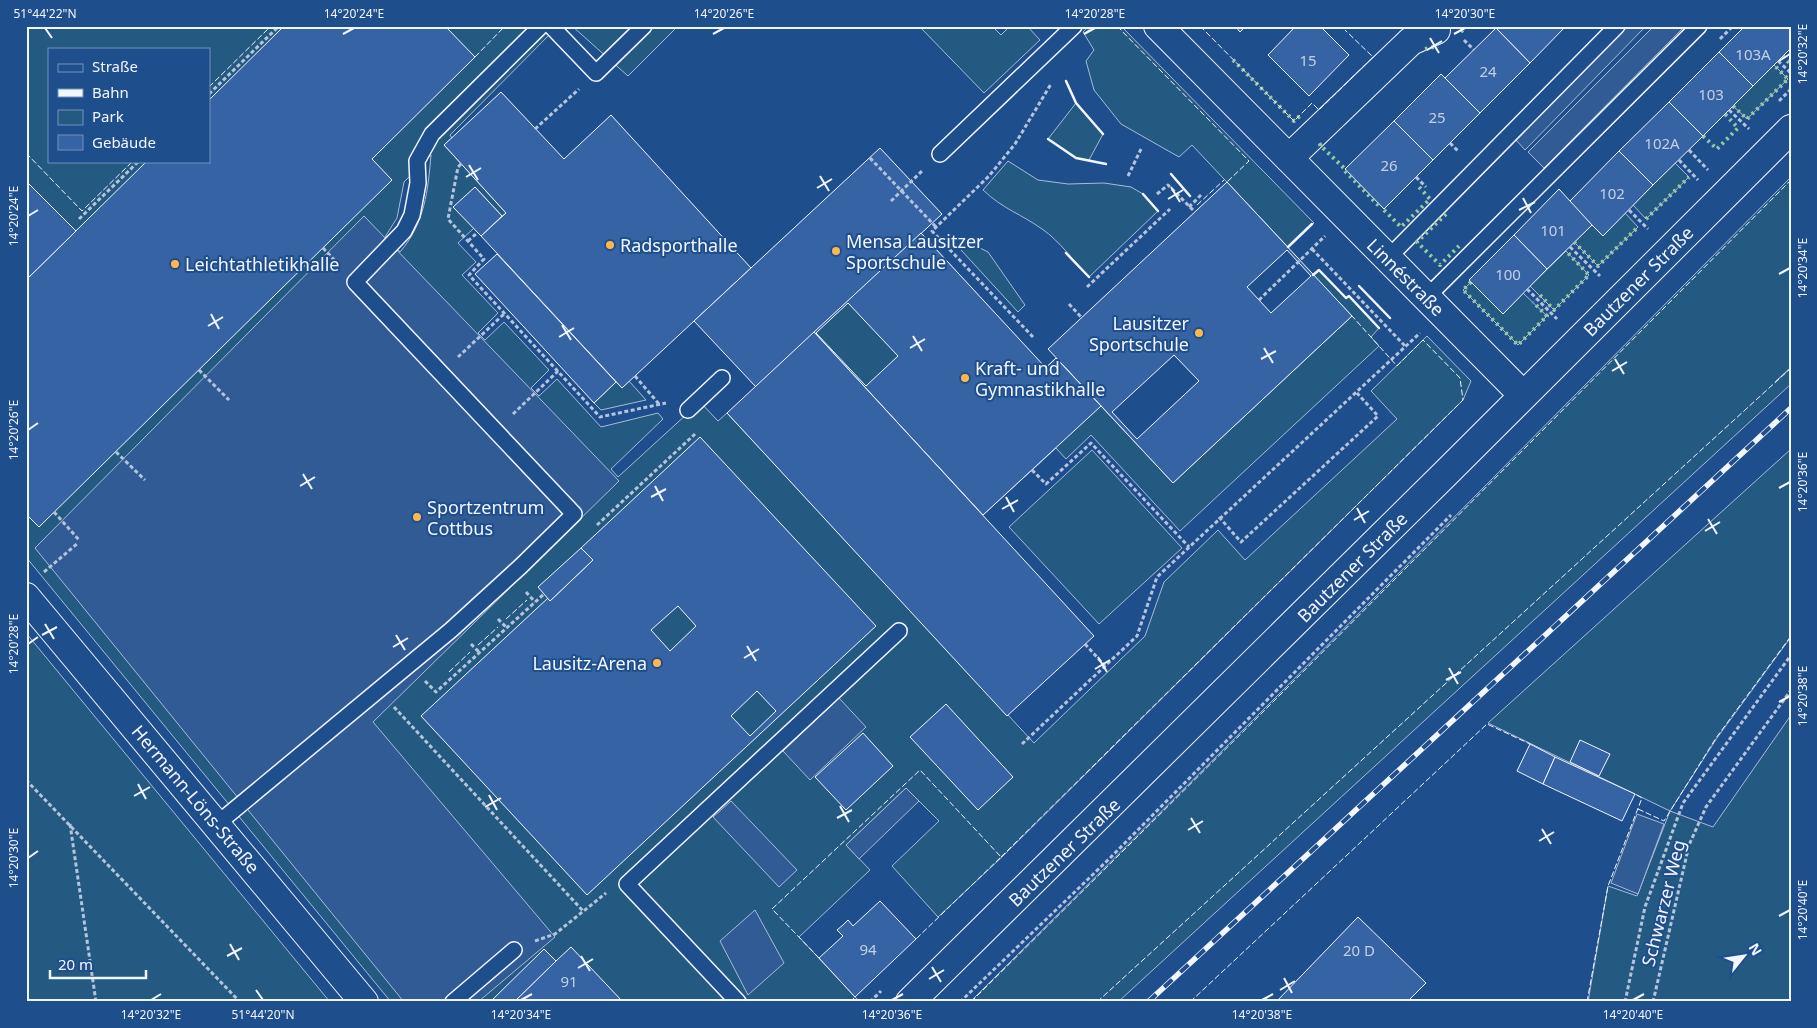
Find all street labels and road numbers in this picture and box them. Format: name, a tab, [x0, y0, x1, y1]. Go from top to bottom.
street label: Bautzener Straße	[1578, 221, 1698, 341]
street label: Linnéstraße	[1362, 233, 1450, 321]
street label: Bautzener Straße	[1292, 507, 1412, 627]
street label: Hermann-Löns-Straße	[127, 720, 265, 878]
street label: Bautzener Straße	[1003, 792, 1125, 912]
street label: Schwarzer Weg	[1636, 837, 1690, 969]

